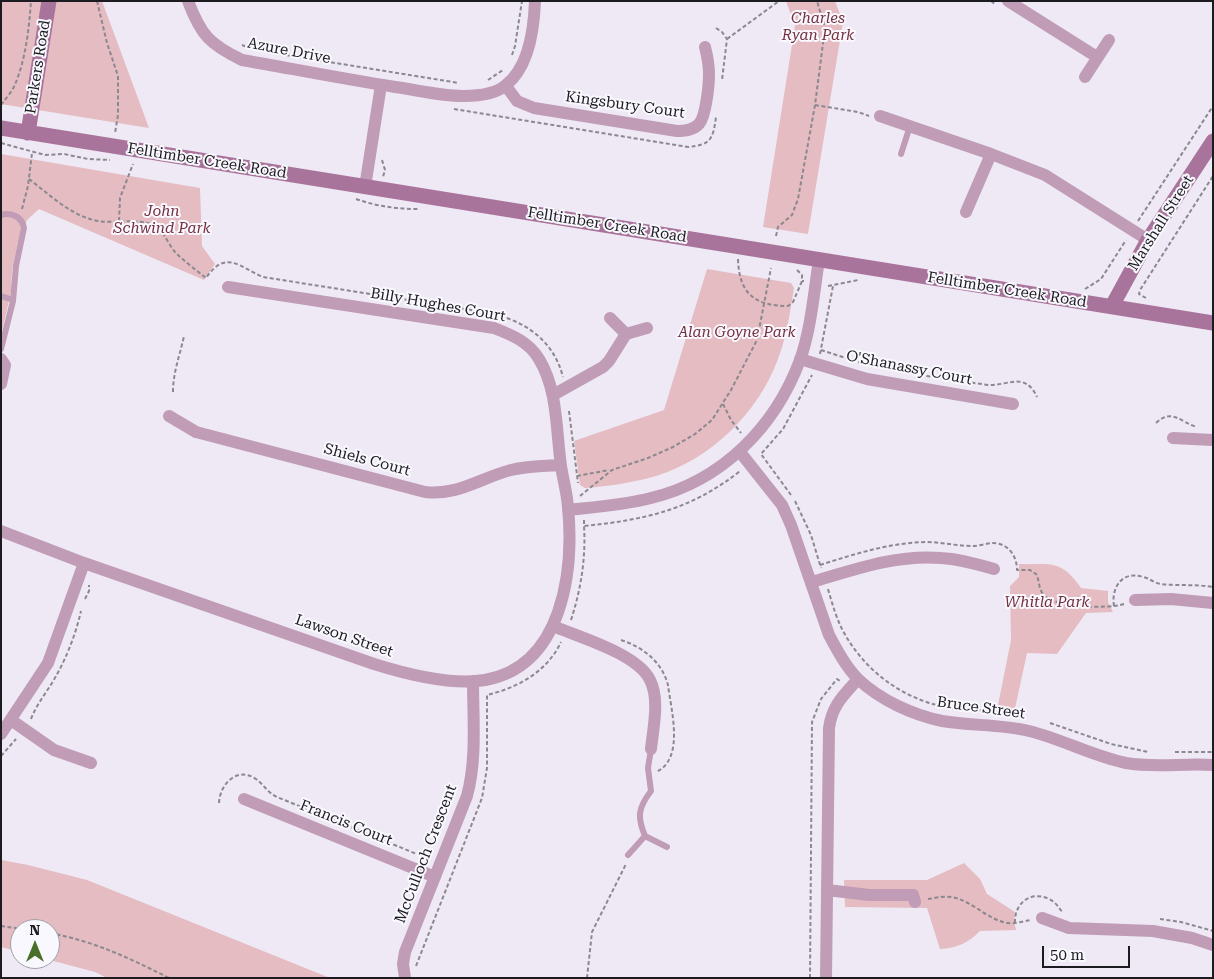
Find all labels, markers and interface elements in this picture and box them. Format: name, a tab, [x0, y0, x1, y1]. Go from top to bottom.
park label: Charles Ryan Park	[782, 10, 854, 45]
street label: Parkers Road	[22, 19, 54, 115]
street label: Azure Drive	[246, 34, 332, 68]
street label: Kingsbury Court	[564, 88, 686, 122]
street label: Felltimber Creek Road	[126, 140, 288, 182]
street label: Marshall Street	[1124, 172, 1198, 274]
park label: John Schwind Park	[113, 203, 211, 238]
street label: Felltimber Creek Road	[526, 204, 688, 246]
street label: Felltimber Creek Road	[926, 269, 1088, 311]
street label: Billy Hughes Court	[369, 284, 507, 326]
park label: Alan Goyne Park	[678, 324, 796, 342]
street label: O'Shanassy Court	[845, 347, 973, 389]
street label: Shiels Court	[322, 440, 412, 480]
park label: Whitla Park	[1005, 594, 1089, 612]
street label: Lawson Street	[293, 611, 395, 661]
street label: Bruce Street	[936, 693, 1026, 723]
street label: McCulloch Crescent	[391, 782, 461, 926]
street label: Francis Court	[297, 796, 395, 850]
north arrow	[10, 919, 60, 969]
text: N	[30, 922, 40, 938]
scale bar	[1044, 936, 1132, 968]
text: 50 m	[1050, 946, 1084, 964]

